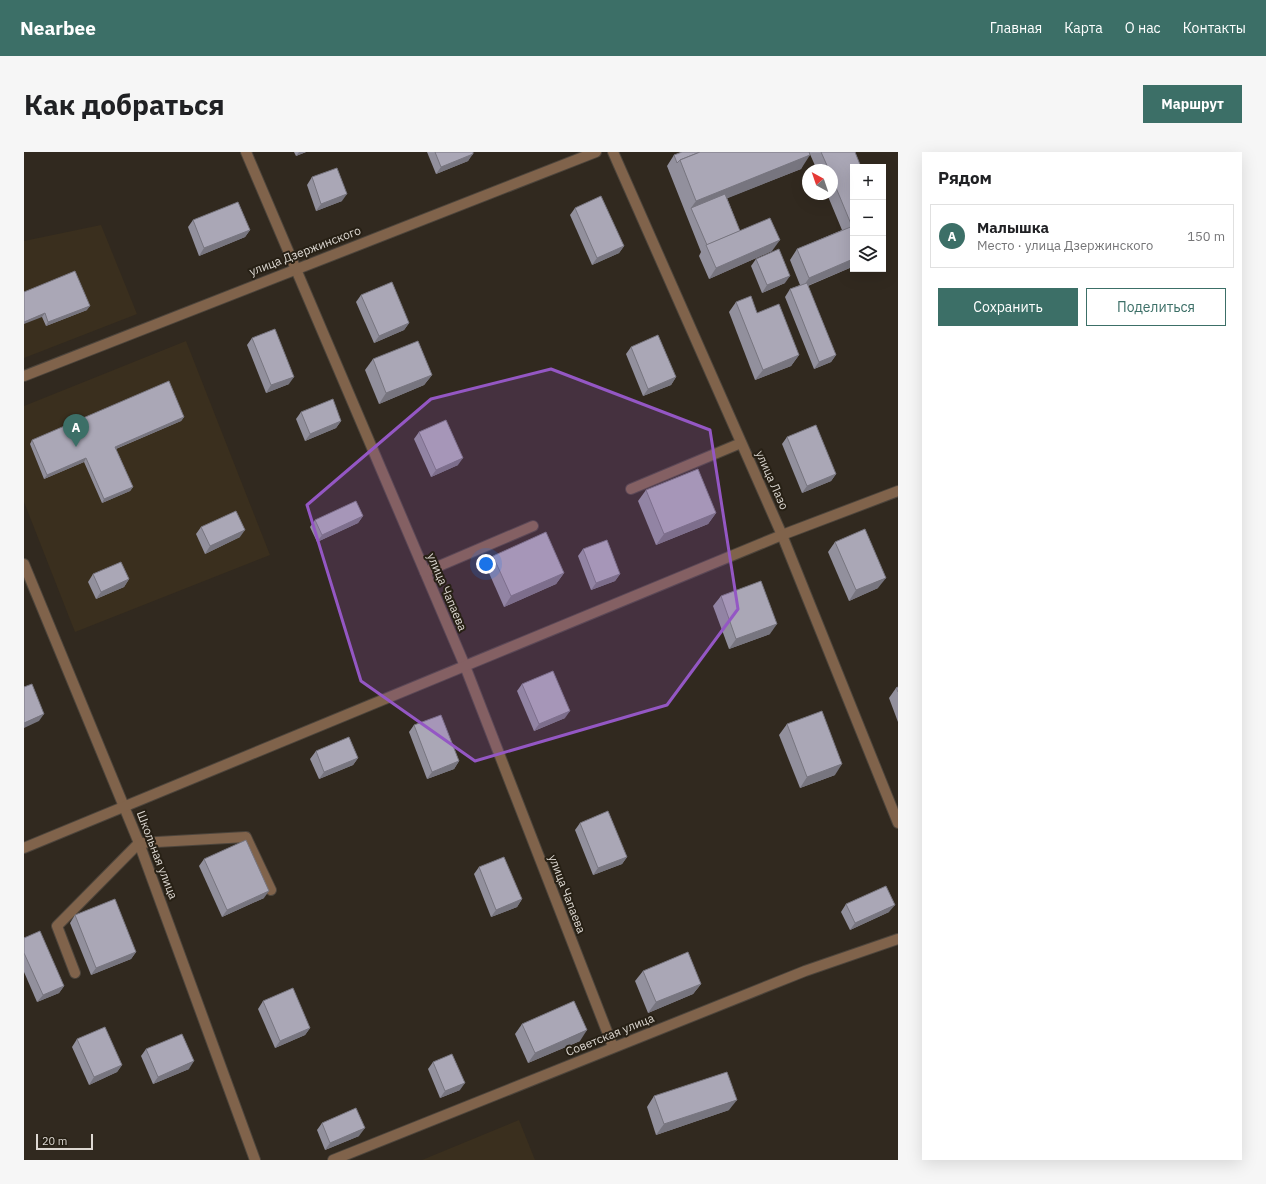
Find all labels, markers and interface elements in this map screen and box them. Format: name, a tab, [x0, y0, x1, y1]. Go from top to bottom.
text: Nearbee	[20, 16, 96, 40]
text: Главная	[990, 19, 1042, 37]
text: Карта	[1064, 19, 1103, 37]
text: О нас	[1125, 19, 1161, 37]
text: Контакты	[1183, 19, 1246, 37]
button: Маршрут	[1143, 85, 1242, 123]
text: Как добраться	[24, 86, 225, 123]
north arrow	[802, 164, 838, 200]
map controls	[850, 164, 886, 272]
button: +	[850, 164, 886, 200]
text: Рядом	[938, 167, 992, 189]
button: −	[850, 200, 886, 236]
text: Малышка	[977, 218, 1049, 237]
street label: улица Дзержинского	[247, 222, 363, 279]
text: A	[948, 228, 956, 245]
text: 150 m	[1187, 228, 1225, 245]
button: layers	[850, 236, 886, 272]
text: Место · улица Дзержинского	[977, 237, 1153, 254]
button: Сохранить	[938, 288, 1078, 326]
button: Поделиться	[1086, 288, 1226, 326]
pin: A	[63, 414, 89, 447]
street label: улица Лазо	[753, 448, 792, 512]
street label: улица Чапаева	[424, 551, 471, 634]
your location	[476, 554, 496, 574]
street label: Школьная улица	[134, 808, 181, 902]
street label: улица Чапаева	[546, 852, 590, 936]
street label: Советская улица	[563, 1010, 657, 1059]
scale bar	[36, 1132, 93, 1151]
text: 20 m	[42, 1134, 67, 1148]

